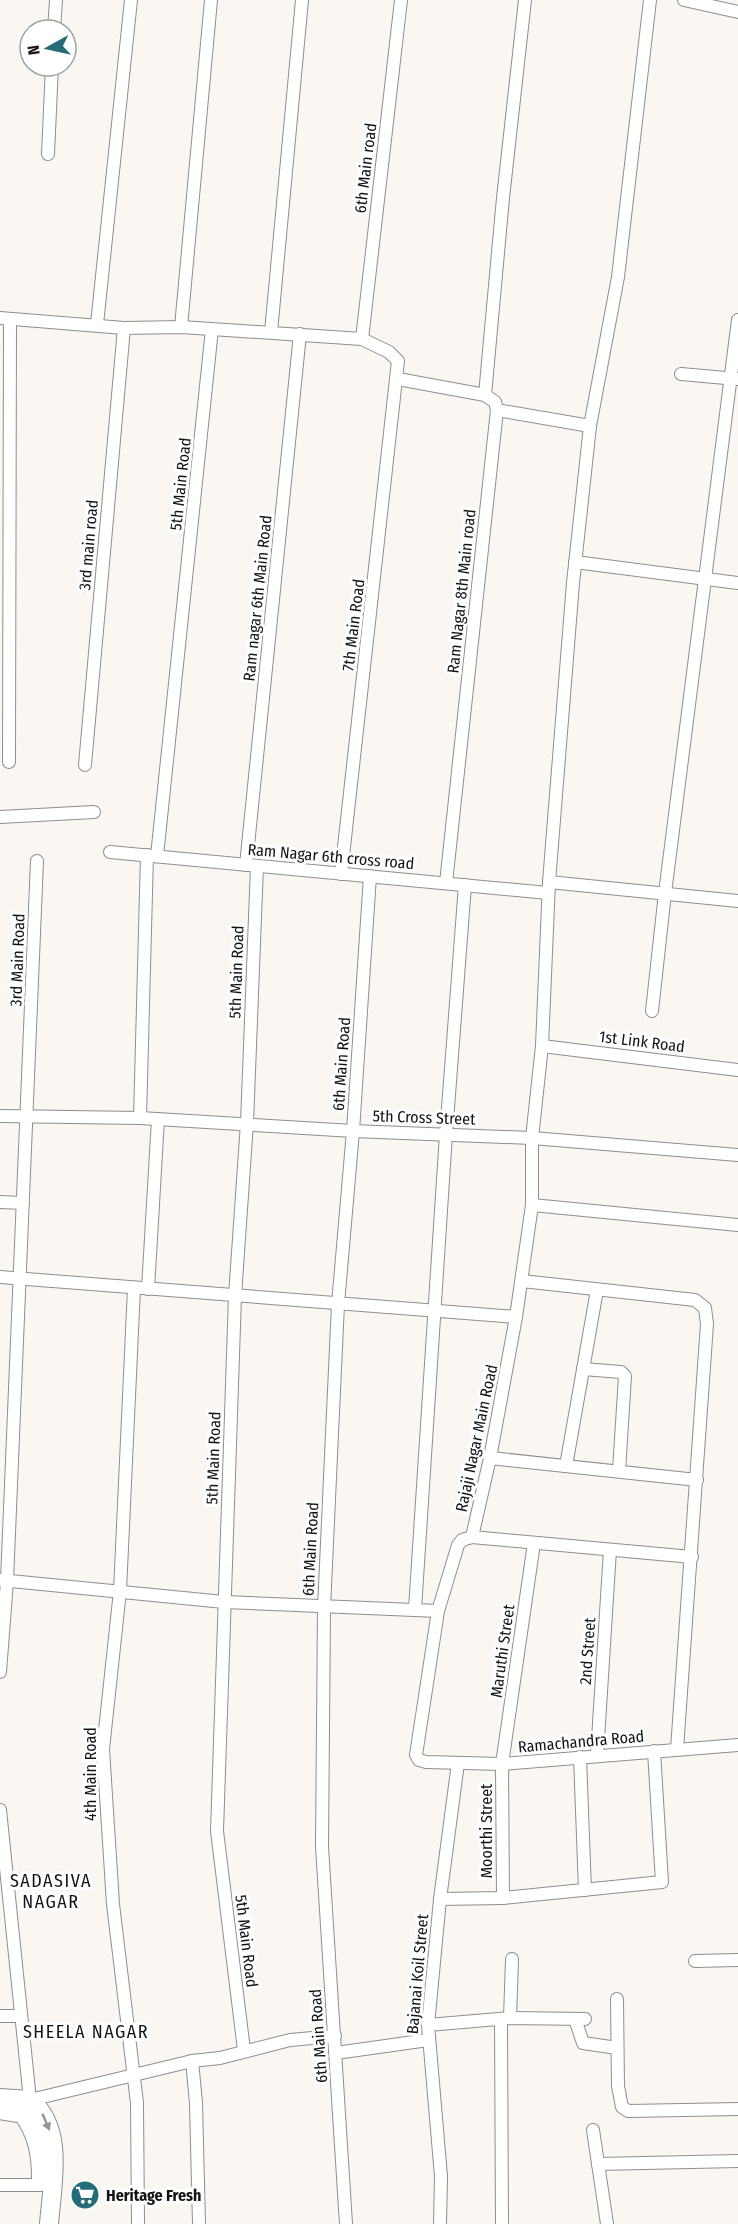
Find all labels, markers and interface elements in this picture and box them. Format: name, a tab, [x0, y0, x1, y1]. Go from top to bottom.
north arrow	[18, 18, 78, 78]
text: N	[24, 44, 44, 56]
street label: 6th Main road	[351, 122, 380, 214]
street label: 5th Main Road	[166, 437, 195, 531]
street label: 3rd main road	[75, 499, 102, 591]
street label: Ram Nagar 8th Main road	[443, 508, 480, 674]
street label: Ram nagar 6th Main Road	[239, 514, 276, 682]
street label: 7th Main Road	[338, 578, 369, 672]
street label: Ram Nagar 6th cross road	[247, 840, 415, 873]
street label: 3rd Main Road	[6, 913, 29, 1007]
street label: 5th Main Road	[225, 925, 248, 1019]
street label: 6th Main Road	[329, 1017, 354, 1112]
street label: 1st Link Road	[598, 1027, 686, 1056]
street label: 5th Cross Street	[372, 1106, 476, 1129]
street label: Rajaji Nagar Main Road	[452, 1363, 501, 1514]
street label: 5th Main Road	[202, 1411, 225, 1505]
street label: 6th Main Road	[299, 1502, 322, 1596]
street label: Maruthi Street	[487, 1602, 519, 1699]
street label: 2nd Street	[576, 1616, 599, 1685]
street label: 4th Main Road	[81, 1727, 100, 1821]
street label: Ramachandra Road	[517, 1727, 645, 1756]
street label: Moorthi Street	[477, 1783, 496, 1878]
district label: SADASIVA NAGAR	[10, 1870, 92, 1913]
street label: 5th Main Road	[231, 1894, 262, 1989]
street label: Bajanai Koil Street	[403, 1912, 432, 2035]
street label: 6th Main Road	[306, 1988, 331, 2083]
district label: SHEELA NAGAR	[23, 2021, 149, 2043]
one-way arrow	[41, 2114, 51, 2132]
supermarket icon: Heritage Fresh	[69, 2179, 101, 2211]
place label: Heritage Fresh	[106, 2186, 201, 2205]

